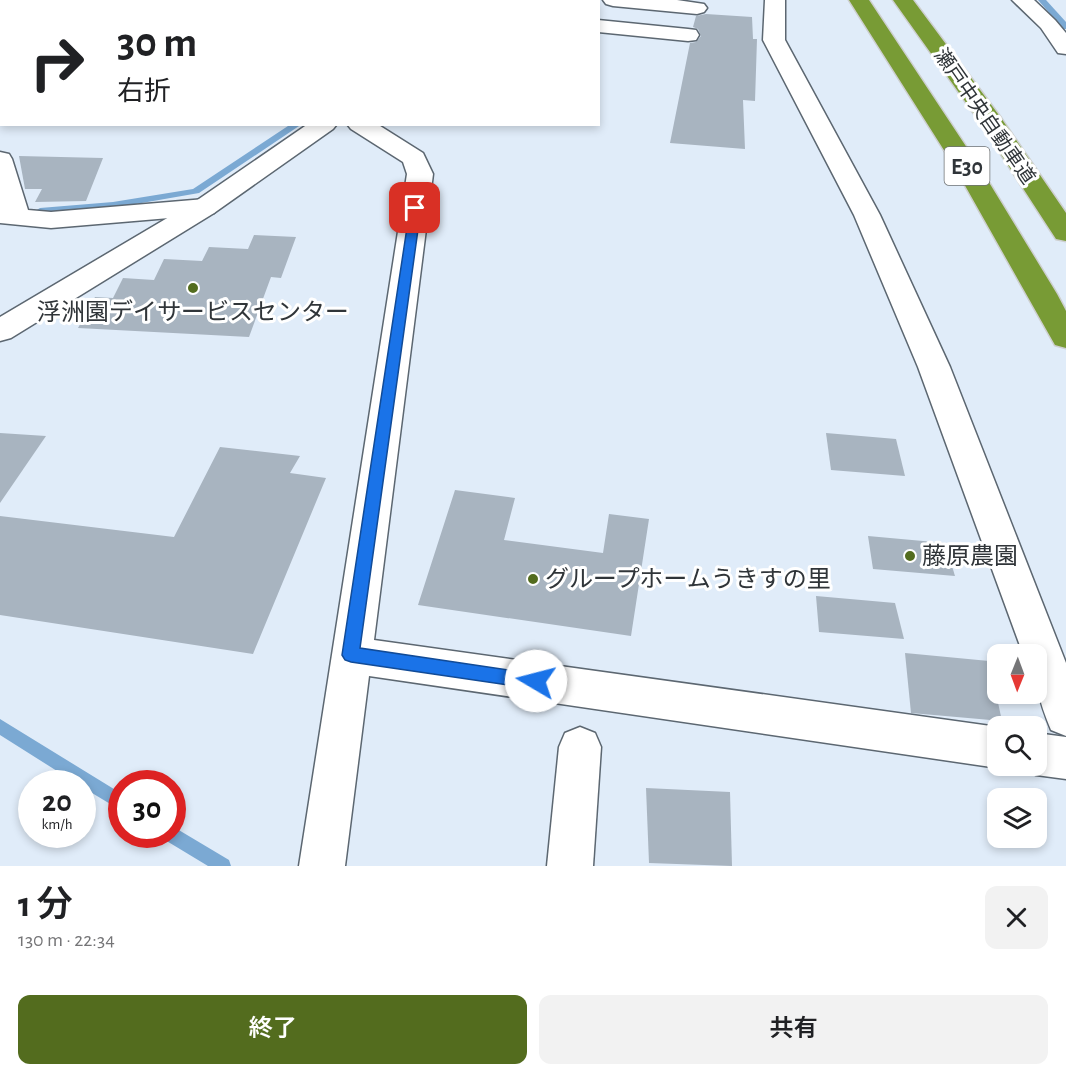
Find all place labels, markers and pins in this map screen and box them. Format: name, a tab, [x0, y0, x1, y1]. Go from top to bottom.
pin	[389, 182, 440, 233]
marker: 浮洲園デイサービスセンター	[186, 281, 200, 295]
place label: 浮洲園デイサービスセンター	[37, 299, 349, 325]
place label: 藤原農園	[922, 543, 1018, 569]
marker: 藤原農園	[903, 549, 917, 563]
place label: グループホームうきすの里	[545, 566, 831, 592]
marker: グループホームうきすの里	[526, 572, 540, 586]

